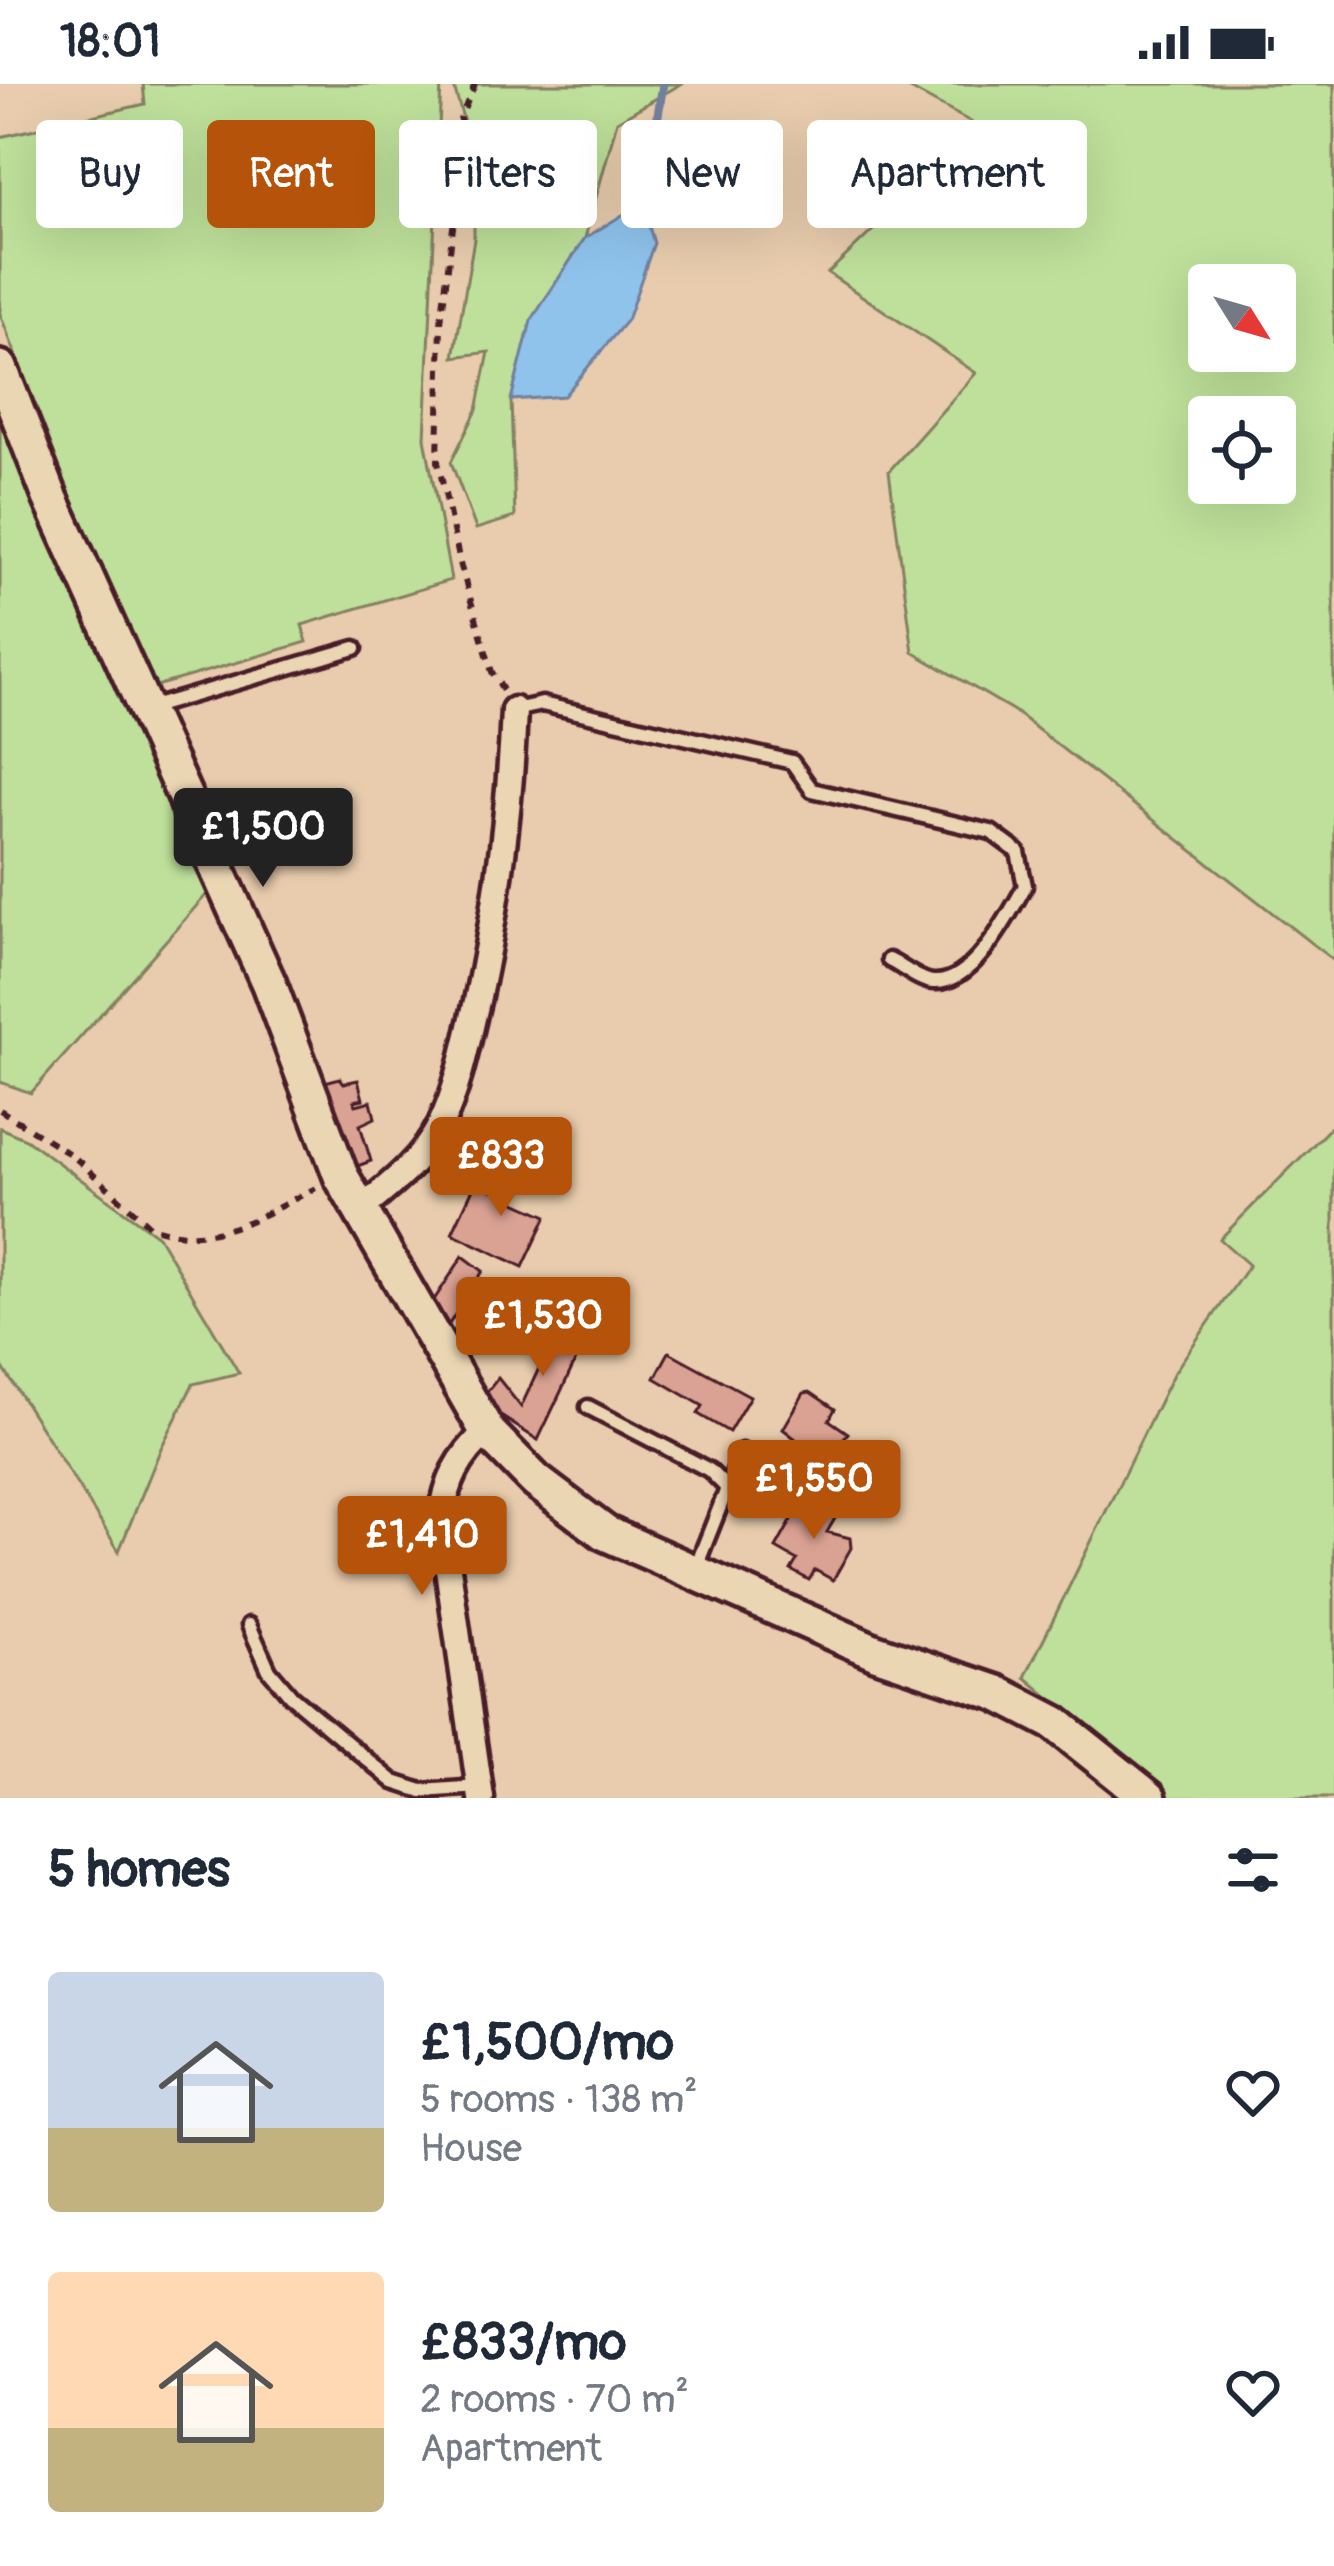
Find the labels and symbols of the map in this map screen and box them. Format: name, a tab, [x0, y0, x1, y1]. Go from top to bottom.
north arrow	[1188, 264, 1296, 372]
pin: £1,500	[165, 788, 361, 890]
pin: £833	[430, 1117, 572, 1219]
pin: £1,530	[445, 1277, 641, 1379]
pin: £1,550	[716, 1440, 912, 1542]
pin: £1,410	[324, 1496, 520, 1598]

